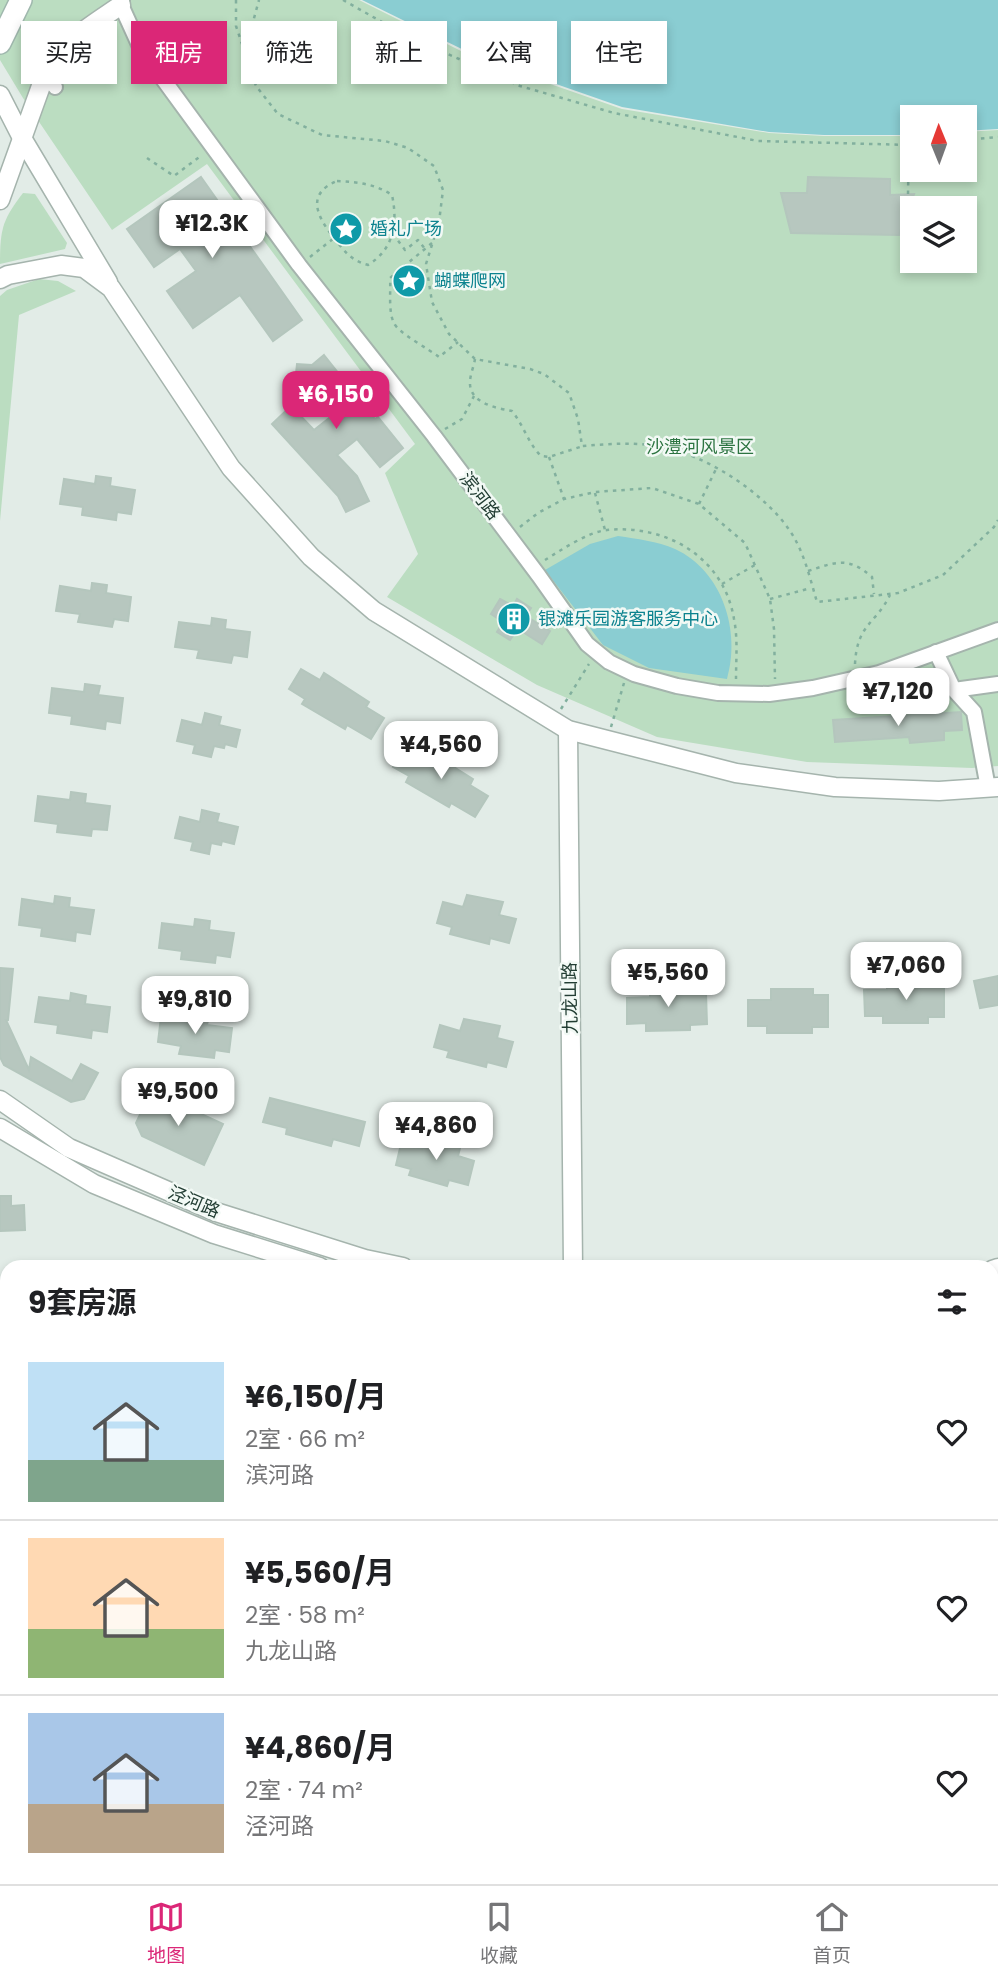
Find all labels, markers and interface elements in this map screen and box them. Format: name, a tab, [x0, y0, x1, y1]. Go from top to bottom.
chip: 买房	[21, 21, 117, 84]
chip: 租房	[131, 21, 227, 84]
chip: 筛选	[241, 21, 337, 84]
chip: 新上	[351, 21, 447, 84]
chip: 公寓	[461, 21, 557, 84]
chip: 住宅	[571, 21, 667, 84]
north arrow	[900, 105, 976, 182]
map controls	[900, 105, 977, 273]
button: layers	[900, 196, 977, 273]
pin: ¥12.3K	[155, 201, 269, 260]
text: ¥12.3K	[175, 207, 249, 239]
place icon: 婚礼广场	[327, 210, 365, 248]
place label: 婚礼广场	[370, 216, 442, 241]
place icon: 蝴蝶爬网	[390, 262, 428, 300]
place label: 蝴蝶爬网	[434, 268, 506, 293]
pin: ¥6,150	[279, 372, 393, 431]
text: ¥6,150	[298, 378, 374, 410]
park label: 沙澧河风景区	[646, 434, 754, 459]
street label: 滨河路	[454, 467, 507, 525]
building icon: 银滩乐园游客服务中心	[495, 600, 533, 638]
place label: 银滩乐园游客服务中心	[538, 606, 718, 631]
pin: ¥7,120	[841, 668, 955, 728]
text: ¥7,120	[862, 675, 934, 707]
pin: ¥4,560	[384, 722, 498, 781]
text: ¥4,560	[400, 728, 482, 760]
pin: ¥7,060	[849, 942, 963, 1002]
text: ¥7,060	[867, 949, 945, 981]
pin: ¥5,560	[611, 950, 725, 1009]
text: ¥5,560	[627, 956, 709, 988]
street label: 九龙山路	[556, 962, 583, 1034]
pin: ¥9,810	[138, 976, 252, 1036]
text: ¥9,810	[158, 983, 232, 1015]
pin: ¥9,500	[121, 1068, 235, 1128]
text: ¥9,500	[137, 1075, 219, 1107]
pin: ¥4,860	[379, 1102, 493, 1162]
text: ¥4,860	[395, 1109, 477, 1141]
street label: 泾河路	[164, 1179, 224, 1224]
text: 9套房源	[28, 1281, 136, 1324]
icon: filters	[933, 1283, 971, 1321]
text: ¥6,150/月	[245, 1375, 387, 1418]
icon: home	[84, 1390, 168, 1474]
icon: heart	[933, 1413, 971, 1451]
text: 2室 · 66 m²	[245, 1423, 365, 1455]
text: 滨河路	[245, 1459, 314, 1491]
text: ¥5,560/月	[245, 1551, 395, 1594]
icon: home	[84, 1566, 168, 1650]
icon: heart	[933, 1589, 971, 1627]
text: 2室 · 58 m²	[245, 1599, 365, 1631]
text: 九龙山路	[245, 1635, 337, 1667]
text: ¥4,860/月	[245, 1726, 396, 1769]
icon: home	[84, 1741, 168, 1825]
icon: heart	[933, 1764, 971, 1802]
text: 2室 · 74 m²	[245, 1774, 363, 1806]
text: 泾河路	[245, 1810, 314, 1842]
tab: 地图	[147, 1898, 185, 1970]
tab: 收藏	[480, 1898, 518, 1970]
tab: 首页	[813, 1898, 851, 1970]

